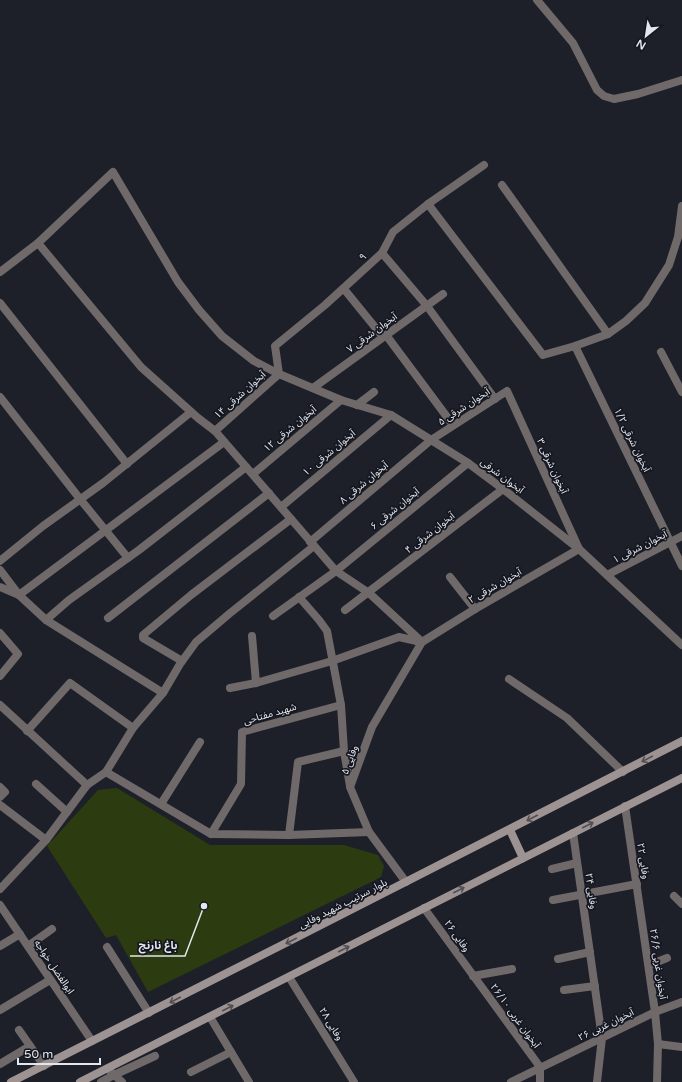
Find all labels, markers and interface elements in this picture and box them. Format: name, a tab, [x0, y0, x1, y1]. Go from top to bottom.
north arrow	[626, 16, 666, 56]
text: N	[634, 36, 648, 52]
street label: ۹	[357, 251, 369, 263]
street label: آبخوان شرقی ۷	[344, 310, 401, 355]
street label: آبخوان شرقی ۱۴	[212, 368, 269, 421]
street label: آبخوان شرقی ۵	[436, 385, 493, 428]
street label: آبخوان شرقی ۱۲	[261, 403, 320, 455]
street label: آبخوان شرقی ۱/۲	[611, 406, 653, 475]
street label: آبخوان شرقی ۱۰	[300, 427, 359, 479]
street label: آبخوان شرقی ۳	[534, 436, 570, 497]
street label: آبخوان شرقی	[478, 456, 527, 497]
street label: آبخوان شرقی ۸	[337, 459, 392, 507]
street label: آبخوان شرقی ۶	[368, 485, 423, 532]
street label: آبخوان شرقی ۴	[403, 509, 458, 556]
street label: آبخوان شرقی ۱	[611, 528, 670, 566]
street label: آبخوان شرقی ۲	[466, 565, 525, 606]
street label: شهید مفتاحی	[242, 701, 298, 727]
street label: وفایی ۵	[339, 744, 361, 776]
one-way arrow	[642, 756, 654, 763]
one-way arrow	[526, 815, 538, 823]
one-way arrow	[582, 821, 594, 828]
street label: وفایی ۲۲	[634, 842, 652, 880]
street label: وفایی ۲۴	[583, 872, 599, 910]
street label: بلوار سرتیپ شهید وفایی	[297, 876, 390, 932]
one-way arrow	[453, 886, 465, 893]
street label: وفایی ۲۶	[441, 918, 473, 954]
street label: آبخوان غربی ۲۶/۶	[647, 928, 669, 1001]
callout: باغ نارنج	[130, 933, 185, 956]
street label: ابوالفضل خواجه	[31, 938, 77, 996]
one-way arrow	[285, 938, 297, 945]
text: باغ نارنج	[139, 939, 177, 954]
one-way arrow	[337, 945, 349, 952]
street label: آبخوان غربی ۲۶/۱۰	[488, 981, 543, 1051]
one-way arrow	[170, 997, 182, 1004]
one-way arrow	[221, 1004, 233, 1011]
street label: وفایی ۲۸	[316, 1005, 346, 1043]
street label: آبخوان غربی ۲۶	[576, 1006, 637, 1044]
scale bar	[18, 1040, 100, 1066]
text: 50 m	[24, 1047, 53, 1061]

